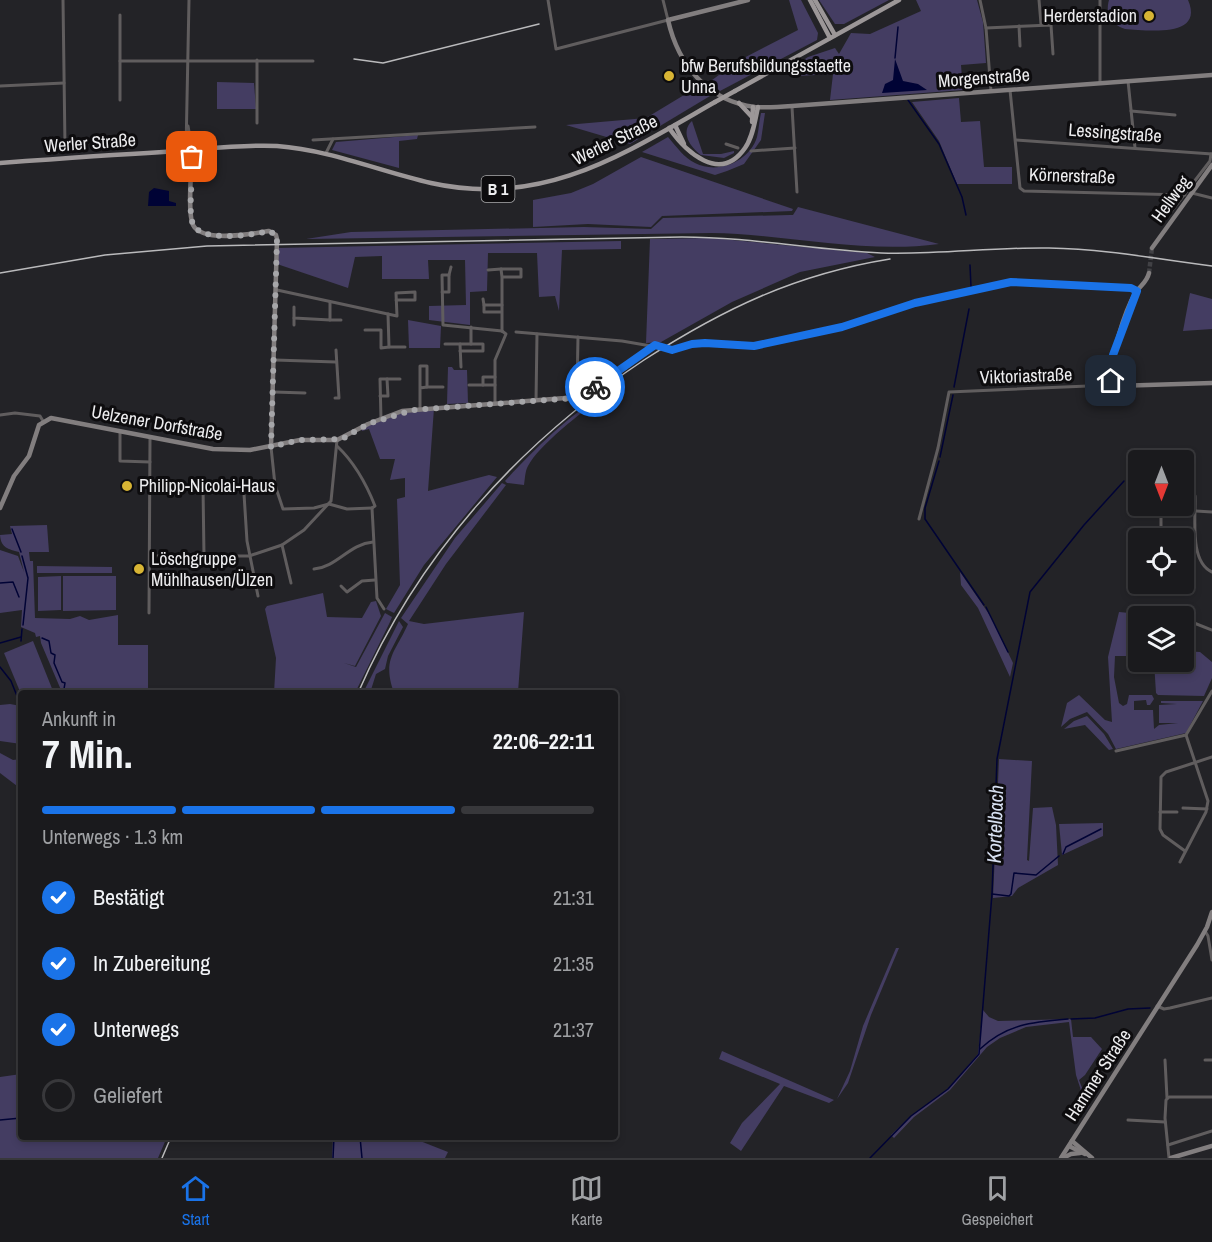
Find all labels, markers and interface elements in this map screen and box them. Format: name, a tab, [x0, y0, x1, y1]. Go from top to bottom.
place label: Herderstadion	[1043, 3, 1137, 28]
marker: Herderstadion	[1142, 9, 1156, 23]
place label: bfw Berufsbildungsstaette Unna	[681, 53, 851, 99]
street label: Morgenstraße	[937, 62, 1031, 93]
marker: bfw Berufsbildungsstaette Unna	[662, 69, 676, 83]
street label: Werler Straße	[568, 108, 661, 171]
street label: Lessingstraße	[1068, 117, 1163, 148]
street label: Werler Straße	[43, 127, 137, 158]
pin	[166, 131, 217, 182]
icon: bag	[175, 140, 208, 173]
street label: Körnerstraße	[1029, 162, 1115, 189]
street label: Hellweg	[1145, 169, 1197, 227]
road number: B 1	[482, 176, 514, 202]
pin	[1085, 355, 1136, 406]
courier	[565, 357, 625, 417]
street label: Viktoriastraße	[979, 361, 1073, 390]
icon: home	[1094, 364, 1127, 397]
icon: bike	[579, 371, 612, 404]
street label: Uelzener Dorfstraße	[89, 399, 225, 446]
north arrow	[1128, 450, 1194, 516]
map controls	[1128, 450, 1194, 672]
place label: Philipp-Nicolai-Haus	[139, 473, 275, 498]
marker: Philipp-Nicolai-Haus	[120, 479, 134, 493]
button: locate	[1128, 528, 1194, 594]
place label: Löschgruppe Mühlhausen/Ülzen	[151, 546, 273, 592]
marker: Löschgruppe Mühlhausen/Ülzen	[132, 562, 146, 576]
button: layers	[1128, 606, 1194, 672]
text: Ankunft in	[42, 705, 116, 732]
text: 22:06–22:11	[493, 726, 594, 756]
text: 7 Min.	[42, 728, 133, 780]
water label: Kortelbach	[980, 784, 1009, 864]
text: Unterwegs · 1.3 km	[42, 823, 183, 850]
icon: check	[42, 881, 75, 914]
text: Bestätigt	[93, 882, 164, 912]
text: 21:31	[553, 884, 594, 911]
icon: check	[42, 947, 75, 980]
text: In Zubereitung	[93, 948, 210, 978]
text: 21:35	[553, 950, 594, 977]
icon: check	[42, 1013, 75, 1046]
text: Unterwegs	[93, 1014, 179, 1044]
text: 21:37	[553, 1016, 594, 1043]
street label: Hammer Straße	[1059, 1024, 1137, 1126]
text: Geliefert	[93, 1080, 162, 1110]
tab: Start	[179, 1172, 212, 1230]
tab: Karte	[570, 1172, 603, 1230]
tab: Gespeichert	[961, 1172, 1033, 1230]

